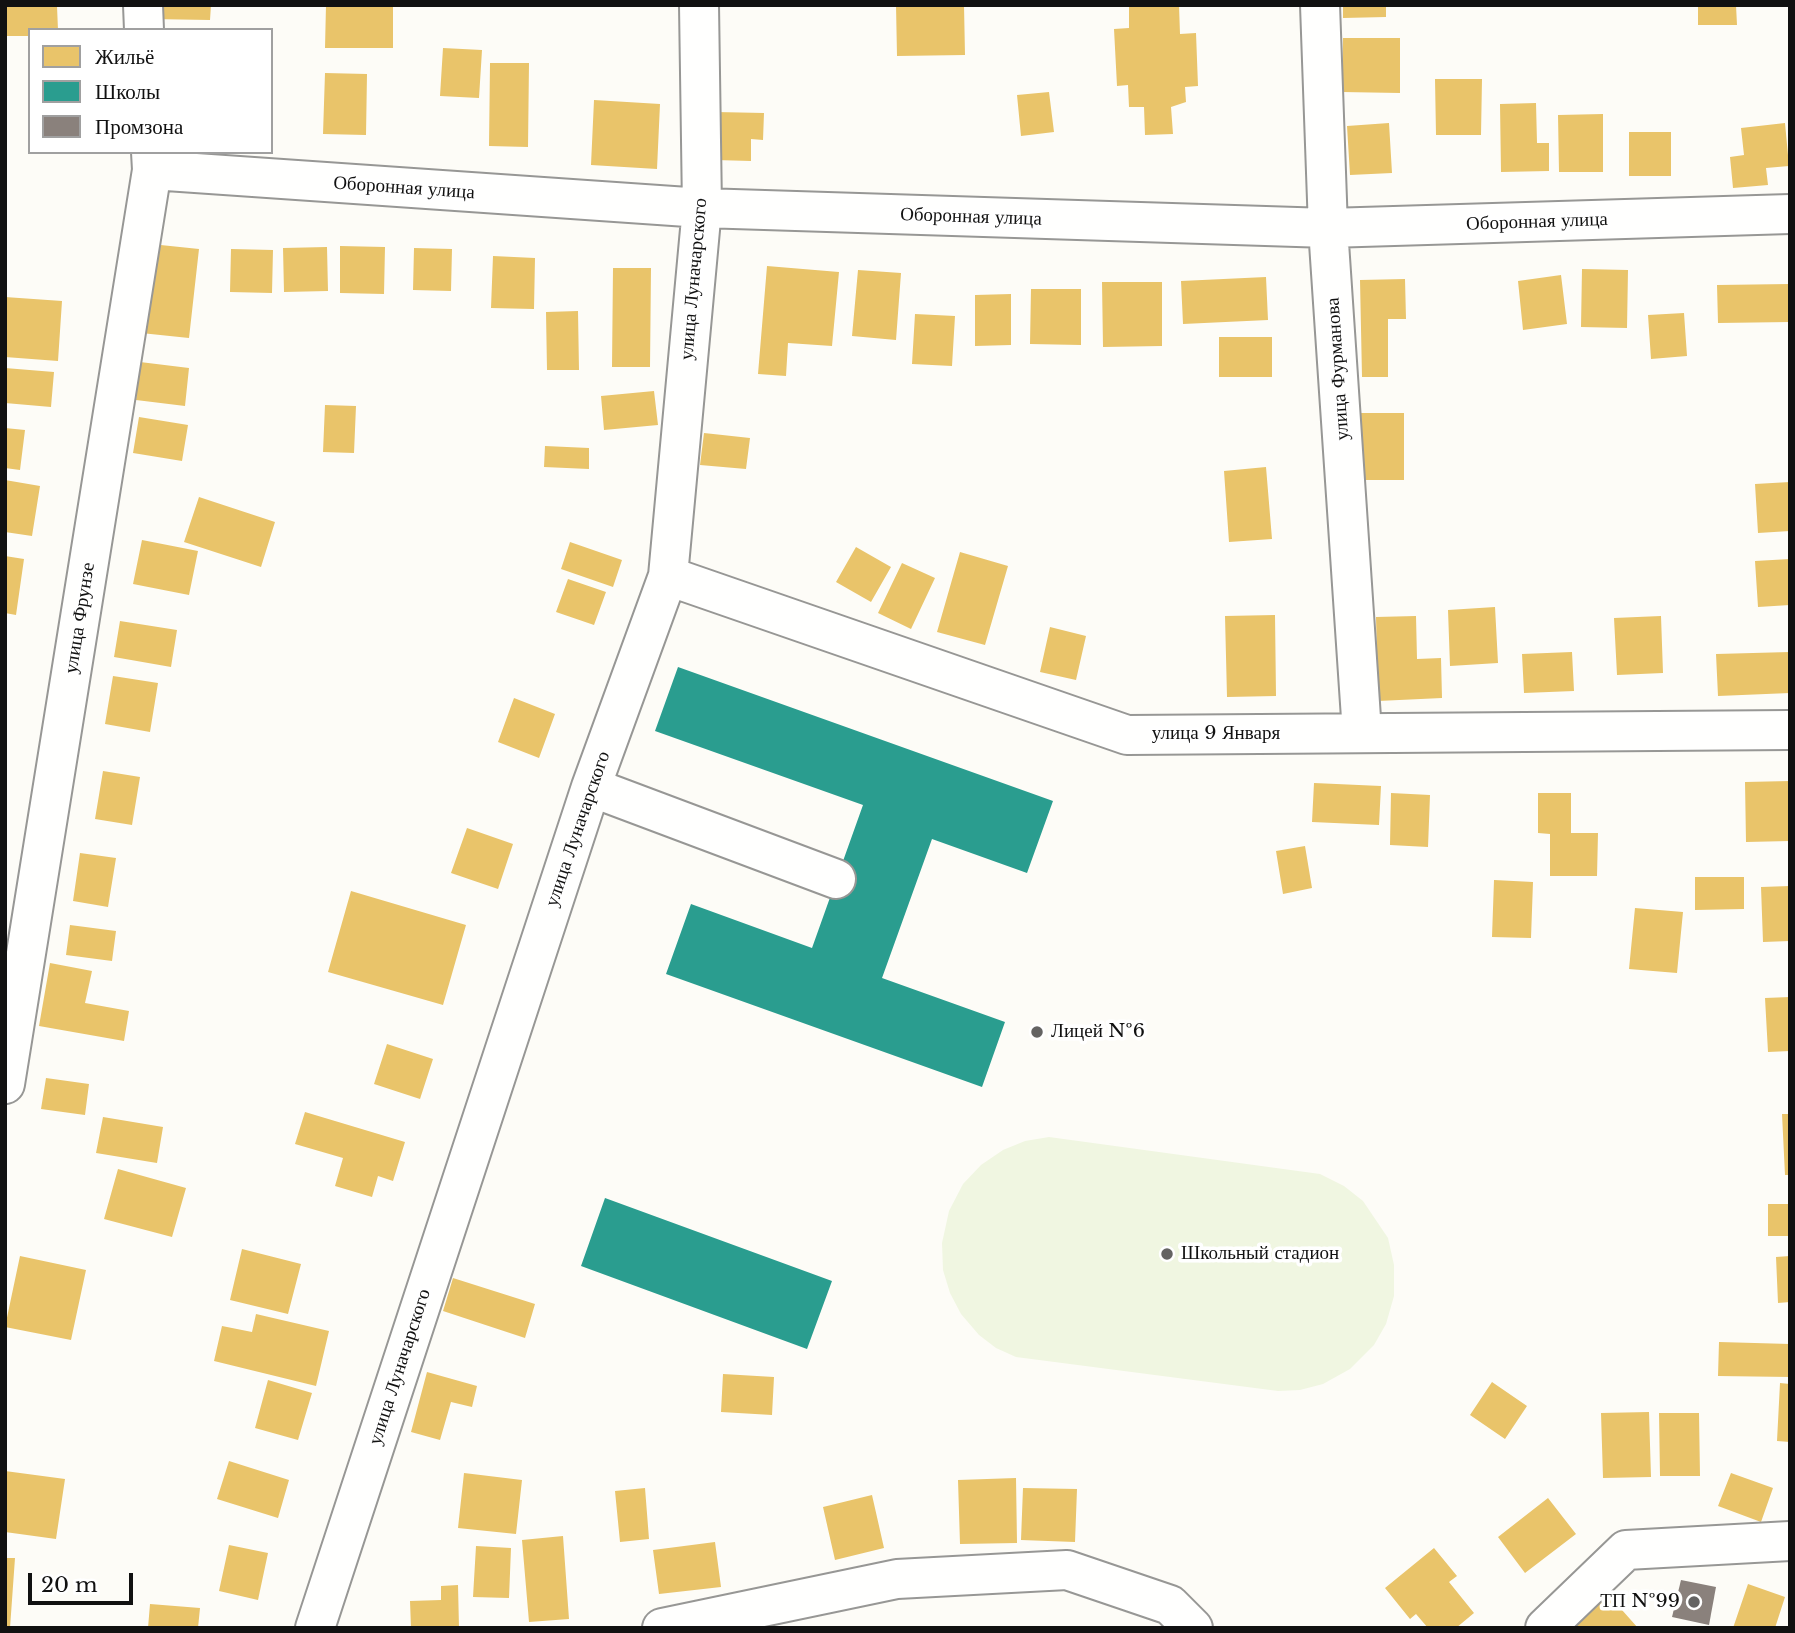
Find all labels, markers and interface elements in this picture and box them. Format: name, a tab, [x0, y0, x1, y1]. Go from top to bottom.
legend	[28, 28, 273, 154]
text: Жильё	[95, 44, 154, 70]
text: Школы	[95, 79, 160, 105]
text: Промзона	[95, 114, 183, 140]
street label: Оборонная улица	[332, 172, 476, 204]
street label: улица Луначарского	[676, 197, 712, 361]
street label: Оборонная улица	[900, 203, 1042, 231]
street label: Оборонная улица	[1466, 208, 1608, 236]
street label: улица Фурманова	[1322, 297, 1354, 441]
street label: улица Фрунзе	[60, 561, 100, 675]
street label: улица 9 Января	[1152, 723, 1280, 745]
street label: улица Луначарского	[541, 748, 615, 910]
place label: Лицей №6	[1051, 1021, 1145, 1043]
marker: Лицей №6	[1029, 1024, 1045, 1040]
place label: Школьный стадион	[1181, 1243, 1339, 1265]
marker: Школьный стадион	[1159, 1246, 1175, 1262]
street label: улица Луначарского	[364, 1286, 436, 1448]
scale bar	[32, 1560, 136, 1604]
text: 20 m	[41, 1572, 98, 1598]
place label: ТП №99	[1600, 1591, 1680, 1613]
marker: ТП №99	[1686, 1594, 1702, 1610]

